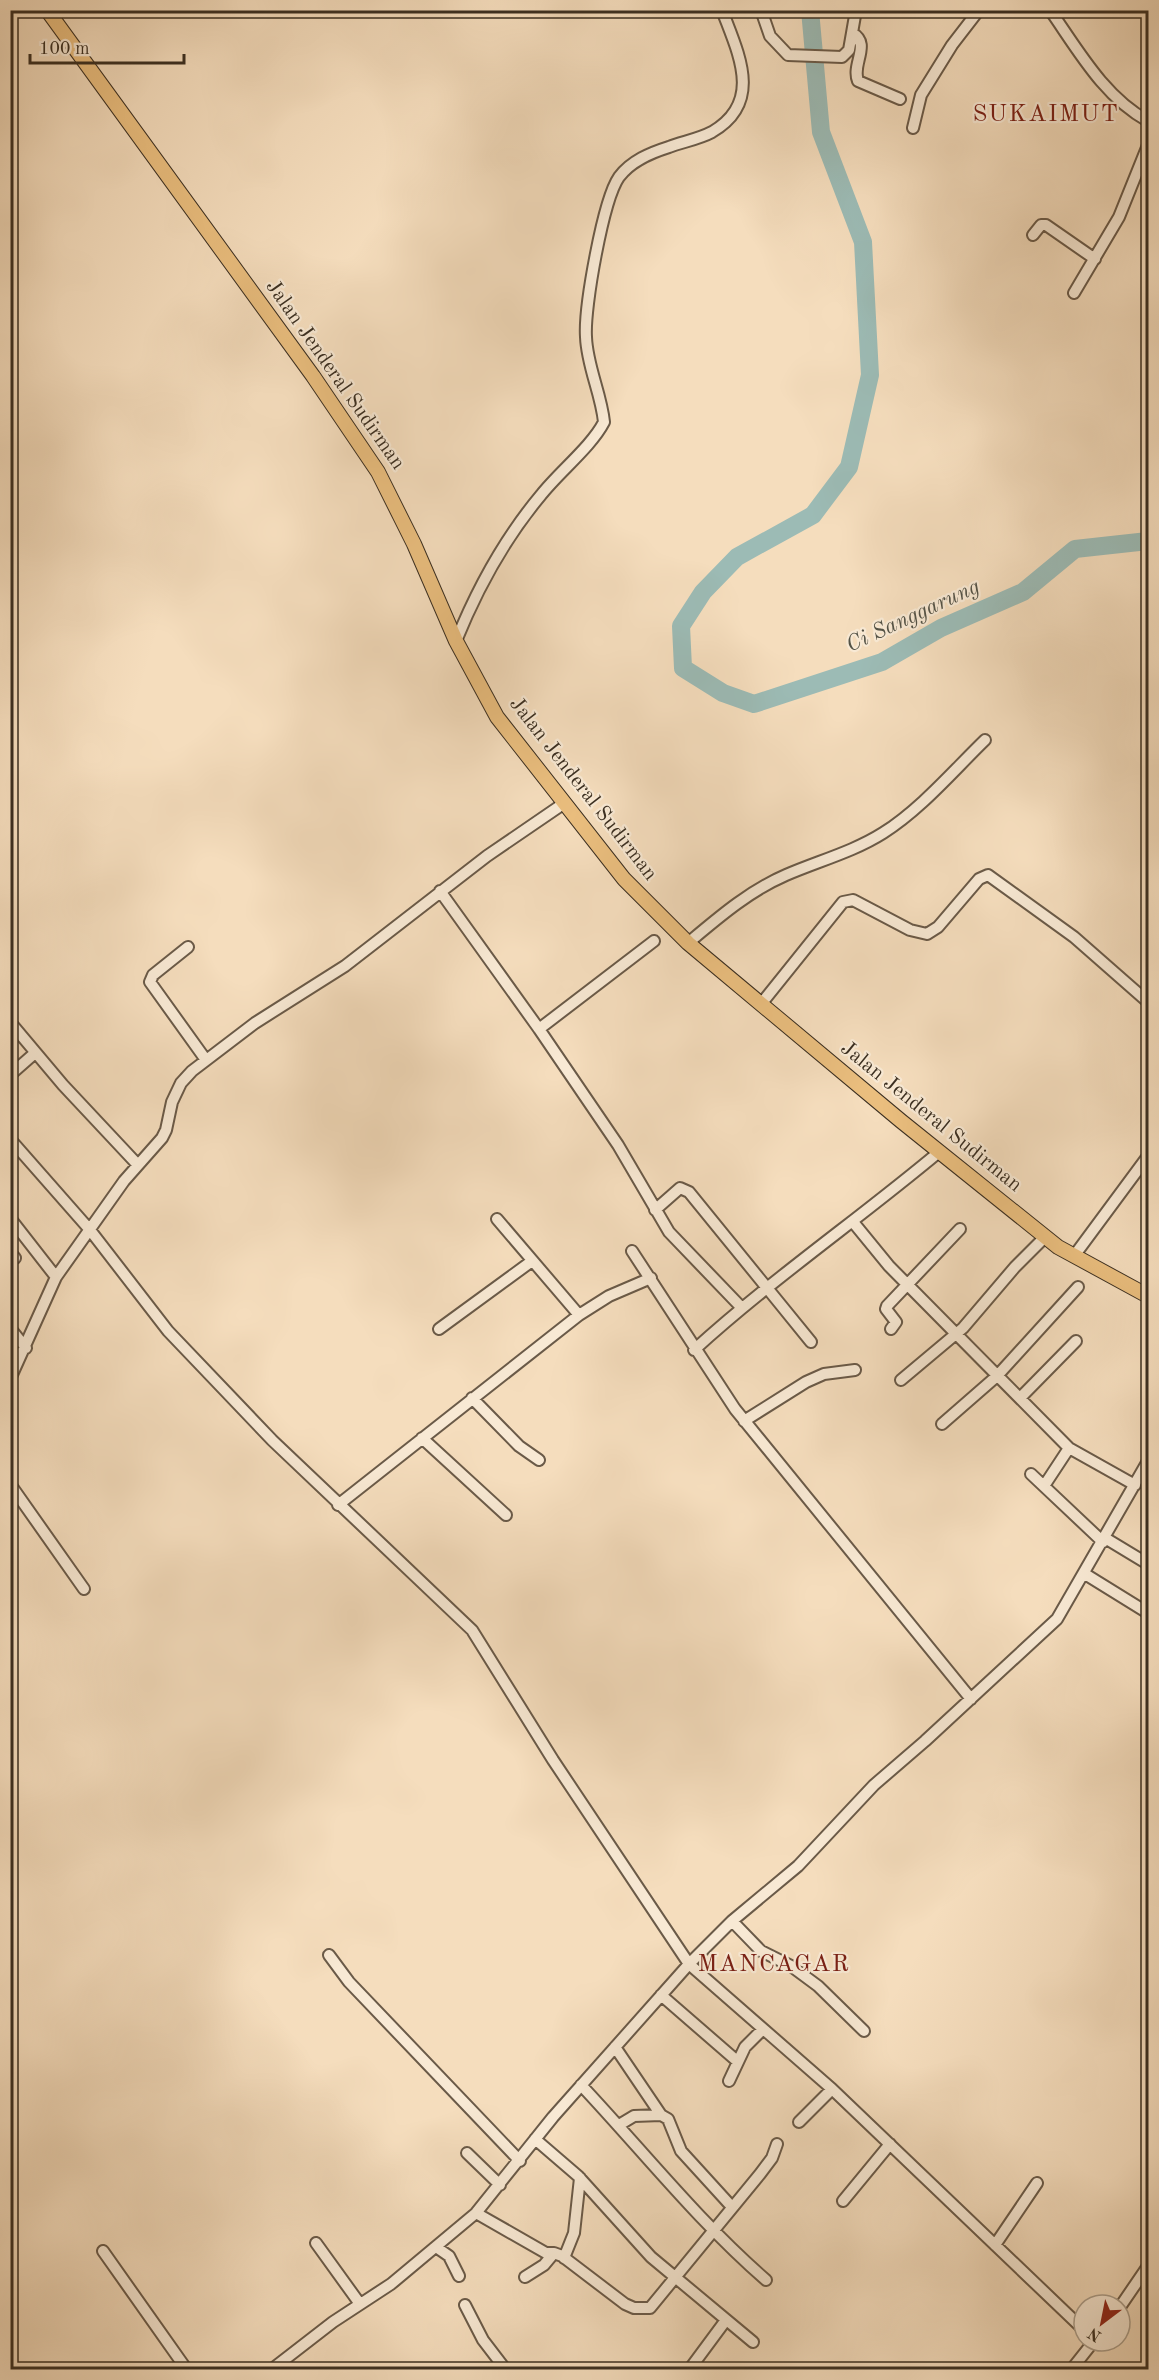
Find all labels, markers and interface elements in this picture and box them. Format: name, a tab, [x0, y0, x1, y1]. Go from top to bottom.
scale bar	[30, 27, 184, 65]
text: 100 m	[39, 40, 90, 58]
district label: SUKAIMUT	[973, 103, 1119, 127]
street label: Jalan Jenderal Sudirman	[261, 276, 409, 474]
water label: Ci Sanggarung	[843, 575, 983, 656]
street label: Jalan Jenderal Sudirman	[505, 693, 661, 885]
street label: Jalan Jenderal Sudirman	[836, 1038, 1026, 1196]
district label: MANCAGAR	[698, 1953, 850, 1977]
north arrow	[1072, 2293, 1132, 2353]
text: N	[1085, 2324, 1105, 2344]

